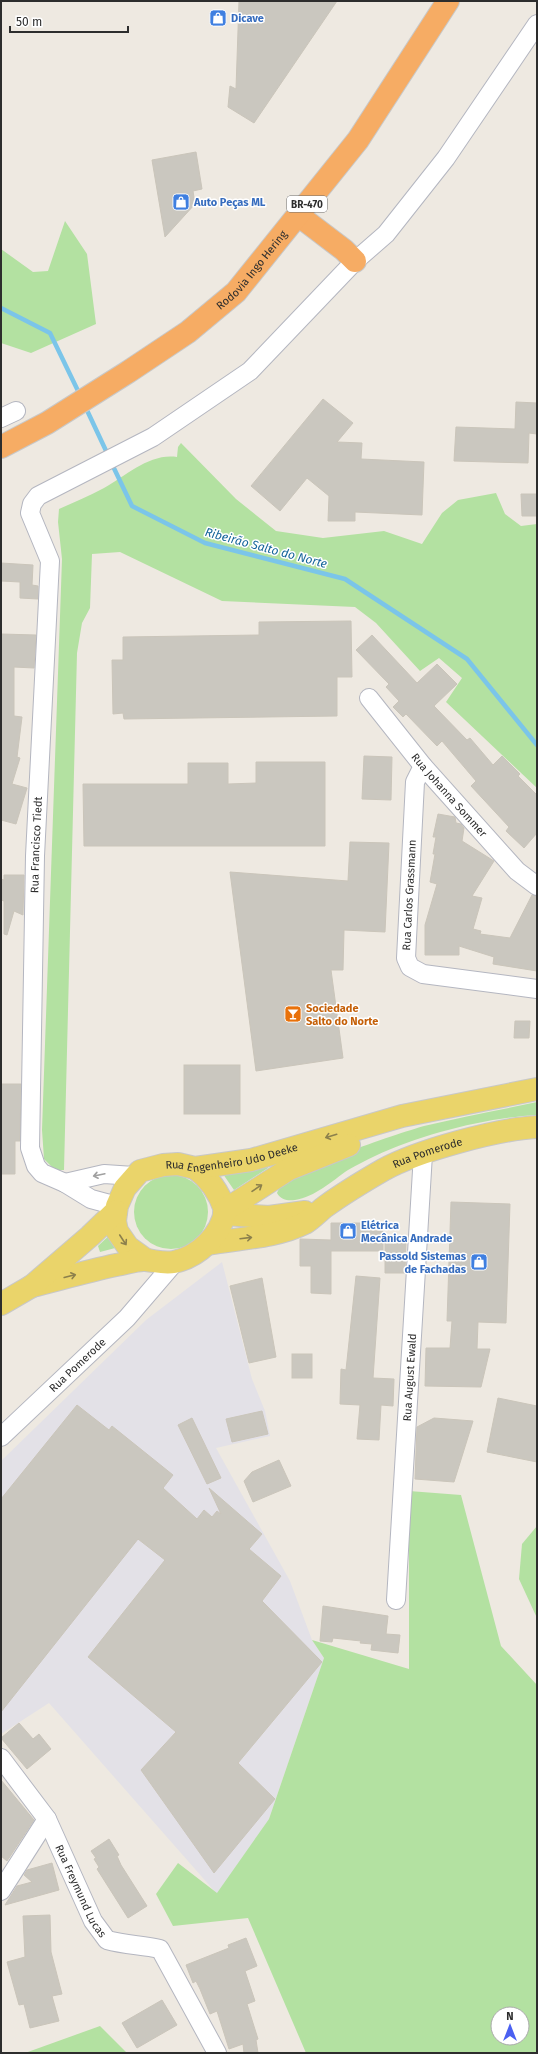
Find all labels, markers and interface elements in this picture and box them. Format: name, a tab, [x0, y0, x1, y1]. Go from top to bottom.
scale bar	[10, 8, 128, 34]
shop icon: Dicave	[208, 8, 228, 28]
place label: Dicave	[231, 12, 264, 25]
text: 50 m	[16, 15, 42, 29]
shop icon: Auto Peças ML	[171, 192, 191, 212]
place label: Auto Peças ML	[193, 196, 266, 209]
road number: BR-470	[287, 196, 327, 212]
street label: Rodovia Ingo Hering	[214, 228, 290, 313]
water label: Ribeirão Salto do Norte	[203, 525, 329, 571]
street label: Rua Johanna Sommer	[408, 751, 490, 840]
street label: Rua Francisco Tiedt	[28, 796, 45, 893]
street label: Rua Carlos Grassmann	[400, 839, 419, 951]
place label: Sociedade Salto do Norte	[306, 1002, 378, 1028]
bar icon: Sociedade Salto do Norte	[283, 1004, 303, 1024]
one-way arrow	[325, 1133, 337, 1141]
street label: Rua Pomerode	[391, 1135, 464, 1171]
street label: Rua Engenheiro Udo Deeke	[165, 1141, 299, 1175]
one-way arrow	[93, 1172, 106, 1180]
one-way arrow	[251, 1184, 262, 1192]
place label: Elétrica Mecânica Andrade	[361, 1219, 452, 1245]
shop icon: Elétrica Mecânica Andrade	[338, 1221, 358, 1241]
one-way arrow	[119, 1234, 127, 1245]
one-way arrow	[239, 1234, 252, 1242]
place label: Passold Sistemas de Fachadas	[379, 1250, 467, 1276]
shop icon: Passold Sistemas de Fachadas	[469, 1252, 489, 1272]
one-way arrow	[63, 1272, 76, 1280]
street label: Rua August Ewald	[401, 1333, 419, 1422]
street label: Rua Pomerode	[47, 1336, 109, 1395]
street label: Rua Freymund Lucas	[52, 1843, 109, 1940]
north arrow	[490, 2006, 530, 2046]
text: N	[506, 2010, 514, 2023]

